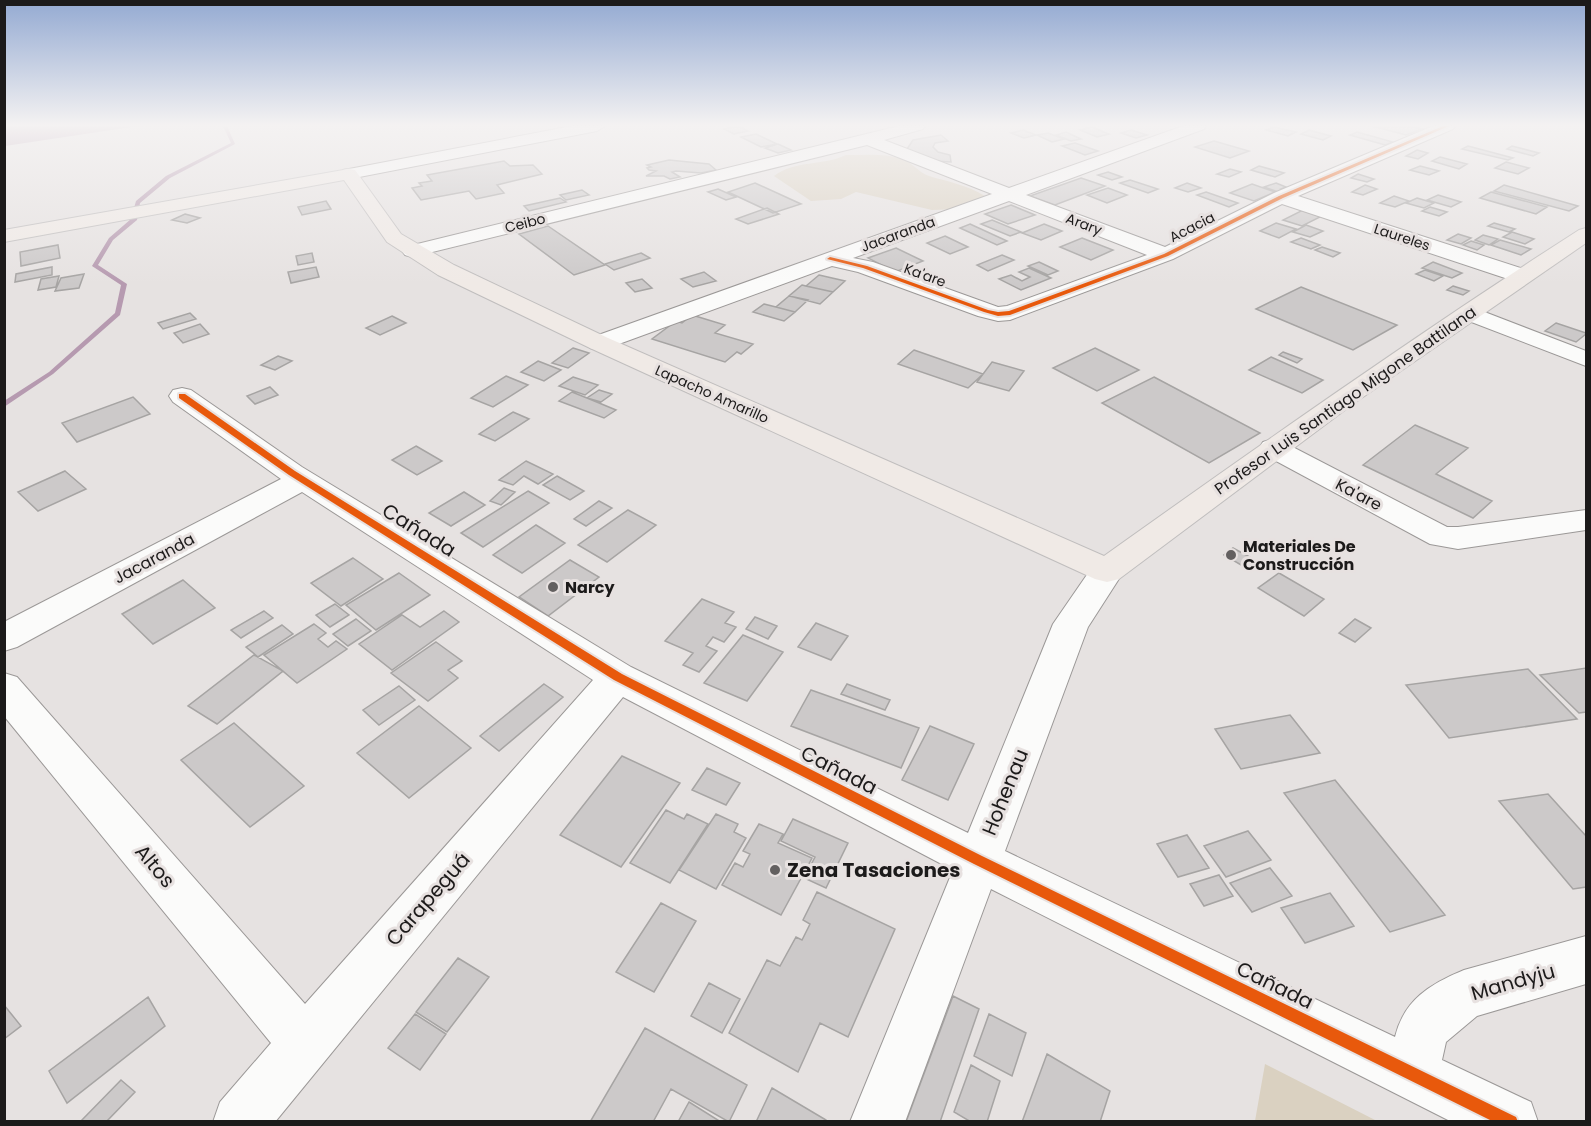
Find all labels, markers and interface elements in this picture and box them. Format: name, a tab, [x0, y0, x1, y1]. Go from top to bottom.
street label: Acacia	[1166, 207, 1218, 247]
street label: Ceibo	[503, 208, 548, 238]
street label: Arary	[1063, 208, 1105, 240]
street label: Jacaranda	[858, 211, 938, 257]
street label: Laureles	[1371, 219, 1433, 255]
street label: Ka'are	[901, 258, 949, 292]
street label: Profesor Luis Santiago Migone Battilana	[1210, 301, 1481, 500]
street label: Lapacho Amarillo	[652, 360, 772, 428]
street label: Ka'are	[1331, 473, 1386, 516]
street label: Cañada	[377, 496, 461, 564]
street label: Jacaranda	[110, 528, 199, 589]
place label: Materiales De Construcción	[1243, 535, 1356, 576]
marker: Materiales De Construcción	[1224, 548, 1238, 562]
place label: Narcy	[565, 576, 615, 599]
marker: Narcy	[546, 580, 560, 594]
street label: Cañada	[796, 739, 882, 801]
street label: Hohenau	[975, 745, 1035, 839]
street label: Altos	[129, 838, 181, 894]
street label: Carapeguá	[379, 846, 477, 952]
place label: Zena Tasaciones	[787, 856, 960, 884]
marker: Zena Tasaciones	[768, 863, 782, 877]
street label: Cañada	[1232, 954, 1318, 1016]
street label: Mandyju	[1468, 957, 1558, 1007]

